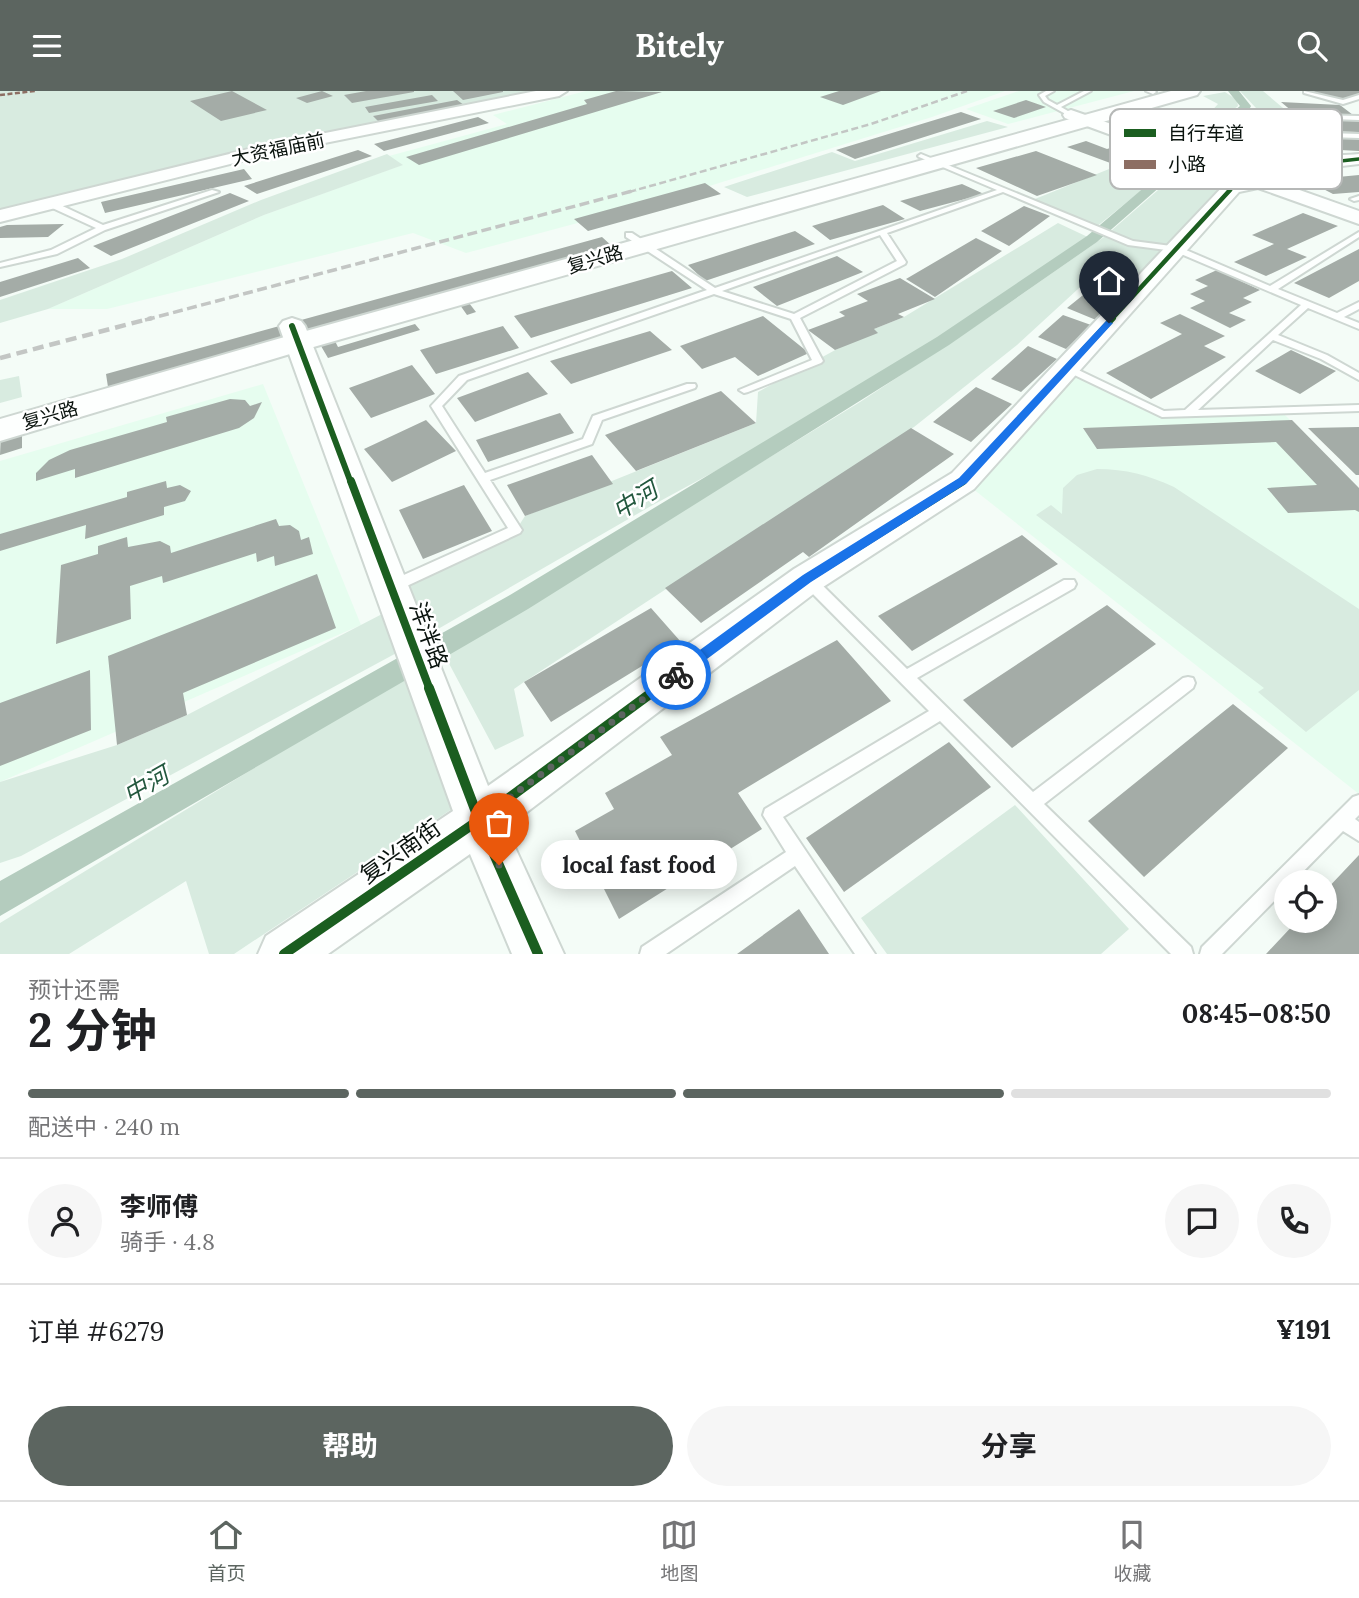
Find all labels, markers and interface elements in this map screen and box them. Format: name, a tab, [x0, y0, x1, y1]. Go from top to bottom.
text: Bitely	[635, 25, 724, 66]
icon: menu	[28, 27, 66, 65]
icon: search	[1293, 27, 1331, 65]
legend	[1110, 109, 1342, 189]
text: 自行车道	[1168, 121, 1244, 145]
street label: 大资福庙前	[229, 127, 327, 171]
text: 小路	[1168, 152, 1206, 176]
street label: 复兴路	[564, 240, 626, 278]
pin	[1079, 251, 1139, 323]
icon: home	[1090, 262, 1128, 300]
street label: 复兴路	[19, 396, 81, 434]
water label: 中河	[606, 472, 667, 526]
street label: 洋泮路	[404, 598, 454, 672]
courier	[641, 640, 711, 710]
icon: bike	[657, 656, 695, 694]
water label: 中河	[117, 758, 178, 810]
pin	[469, 793, 529, 865]
icon: bag	[480, 804, 518, 842]
street label: 复兴南街	[354, 813, 446, 889]
callout: local fast food	[541, 841, 737, 889]
text: local fast food	[562, 850, 716, 879]
map controls	[1274, 870, 1337, 933]
button: locate	[1274, 870, 1337, 933]
text: 预计还需	[28, 975, 120, 1004]
text: 08:45–08:50	[1182, 997, 1331, 1030]
text: 2 分钟	[28, 1001, 157, 1060]
text: 配送中 · 240 m	[28, 1112, 180, 1141]
button: person	[28, 1184, 102, 1258]
button: chat	[1165, 1184, 1239, 1258]
button: phone	[1257, 1184, 1331, 1258]
text: 李师傅	[120, 1190, 198, 1223]
text: 骑手 · 4.8	[120, 1227, 215, 1256]
text: ¥191	[1276, 1313, 1331, 1346]
text: 订单 #6279	[28, 1315, 164, 1348]
button: 帮助	[28, 1406, 673, 1486]
button: 分享	[687, 1406, 1331, 1486]
tab: 首页	[207, 1516, 246, 1585]
tab: 地图	[660, 1516, 699, 1585]
tab: 收藏	[1113, 1516, 1152, 1585]

